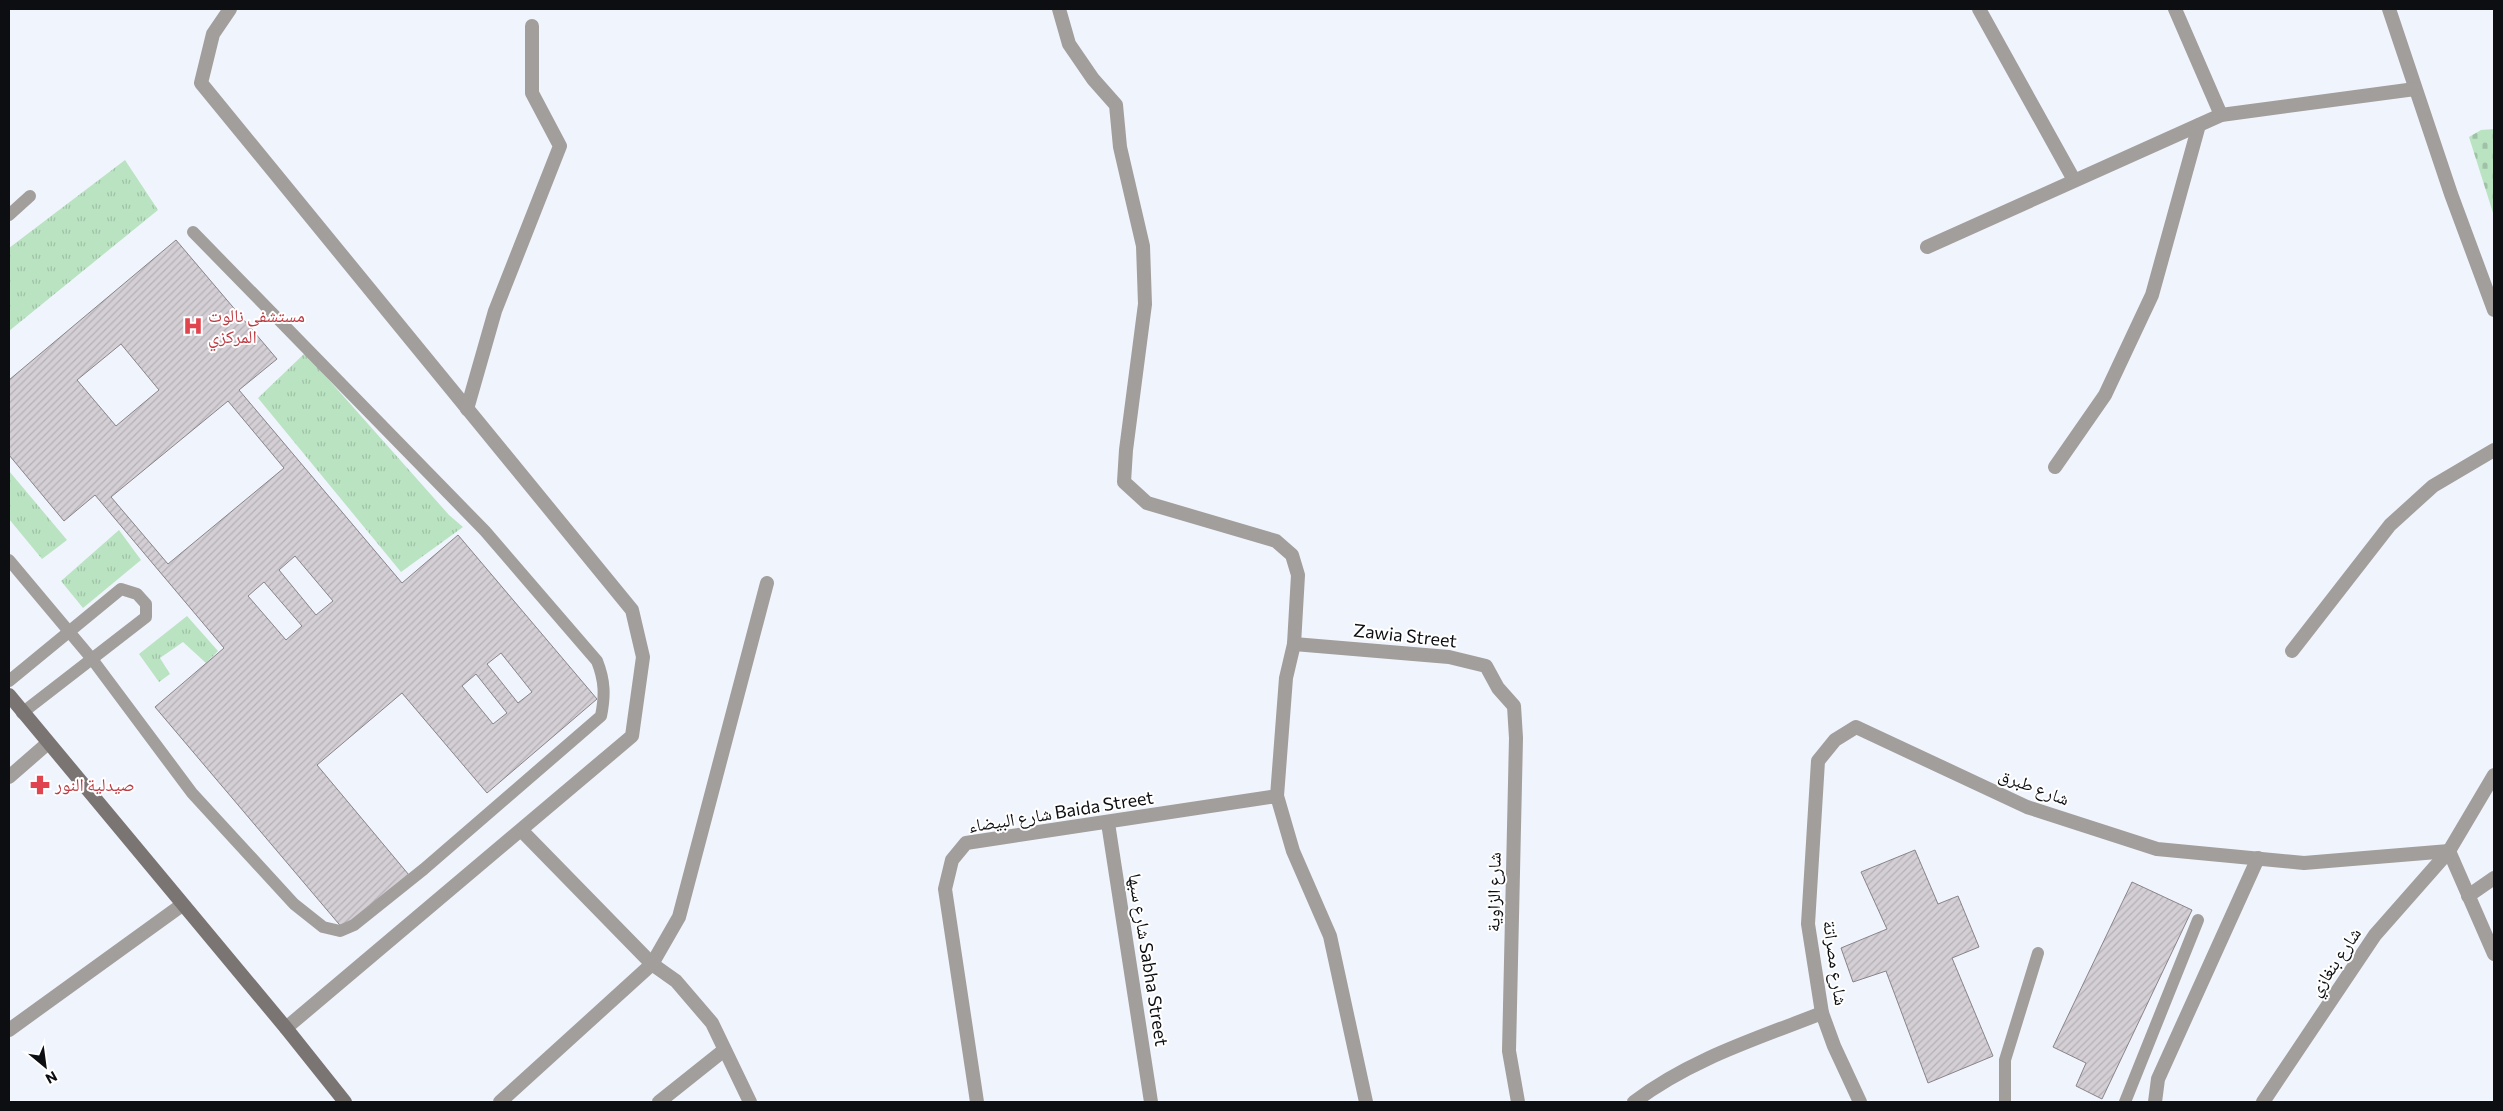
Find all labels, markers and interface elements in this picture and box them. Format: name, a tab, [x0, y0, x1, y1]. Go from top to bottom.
place label: مستشفى نالوت المركزي	[208, 304, 305, 352]
hospital icon: مستشفى نالوت المركزي	[182, 315, 204, 337]
street label: Zawia Street	[1352, 619, 1458, 651]
street label: شارع طبرق	[1996, 763, 2073, 810]
place label: صيدلية النور	[54, 773, 135, 795]
pharmacy icon: صيدلية النور	[29, 774, 51, 796]
street label: شارع البيضاء Baida Street	[967, 786, 1155, 838]
street label: شارع الزاوية	[1481, 852, 1506, 932]
street label: شارع سبها Sabha Street	[1124, 872, 1173, 1048]
street label: شارع مصراتة	[1818, 919, 1853, 1007]
street label: شارع بنغازي	[2303, 923, 2369, 1002]
north arrow	[20, 1041, 70, 1091]
text: N	[43, 1068, 60, 1088]

